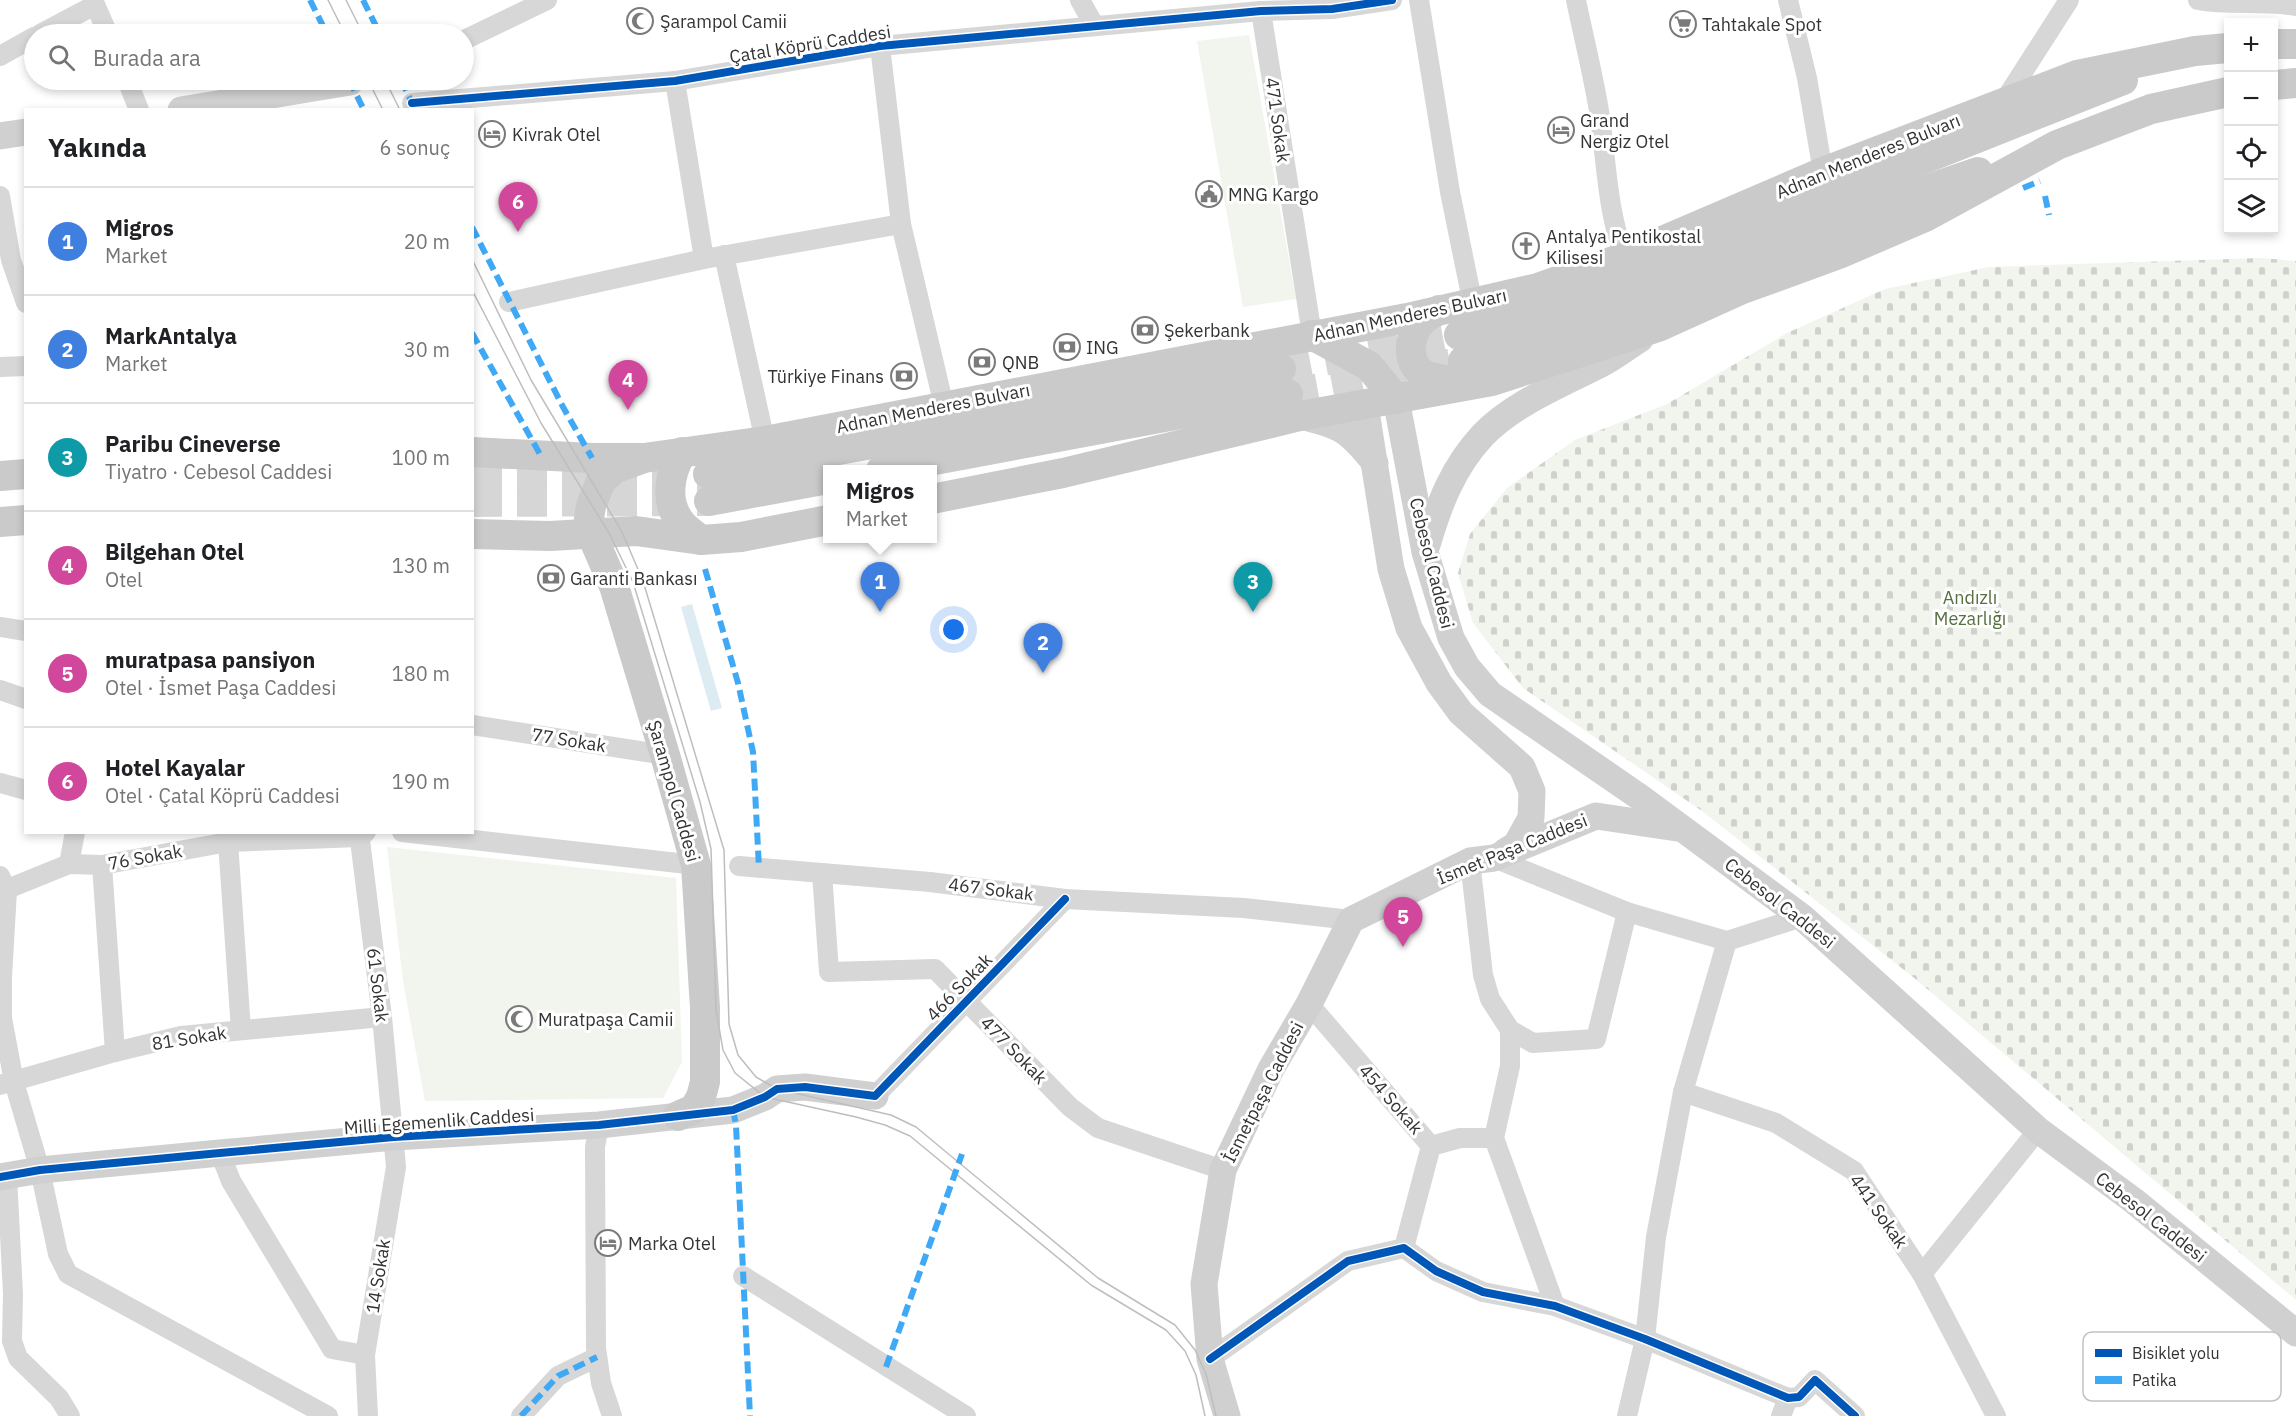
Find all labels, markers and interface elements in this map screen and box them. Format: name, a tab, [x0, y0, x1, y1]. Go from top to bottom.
mosque icon: Şarampol Camii	[625, 6, 655, 36]
supermarket icon: Tahtakale Spot	[1668, 9, 1698, 39]
place label: Şarampol Camii	[660, 10, 787, 33]
place label: Tahtakale Spot	[1702, 13, 1822, 36]
map controls	[2224, 18, 2278, 234]
button: +	[2224, 18, 2278, 72]
street label: Çatal Köprü Caddesi	[728, 20, 892, 68]
search box	[24, 24, 474, 90]
icon: search	[45, 41, 78, 74]
text: Burada ara	[93, 43, 201, 72]
button: −	[2224, 72, 2278, 126]
street label: 471 Sokak	[1261, 76, 1295, 165]
street label: Adnan Menderes Bulvarı	[1772, 108, 1964, 204]
place label: Grand Nergiz Otel	[1580, 109, 1669, 153]
hotel icon: Grand Nergiz Otel	[1546, 115, 1576, 145]
hotel icon: Kivrak Otel	[477, 119, 507, 149]
place label: Kivrak Otel	[512, 123, 601, 146]
button: locate	[2224, 126, 2278, 180]
text: Yakında	[48, 130, 147, 164]
text: 6 sonuç	[380, 134, 450, 161]
public building icon: MNG Kargo	[1194, 179, 1224, 209]
button: layers	[2224, 180, 2278, 234]
pin: 6	[498, 182, 538, 232]
place label: MNG Kargo	[1228, 183, 1319, 206]
text: Migros	[105, 213, 174, 242]
place label: Antalya Pentikostal Kilisesi	[1546, 225, 1701, 269]
text: 1	[62, 228, 74, 255]
text: 20 m	[404, 228, 450, 255]
church icon: Antalya Pentikostal Kilisesi	[1511, 231, 1541, 261]
text: Market	[105, 242, 167, 269]
street label: Adnan Menderes Bulvarı	[1311, 283, 1509, 347]
bank icon: Şekerbank	[1130, 315, 1160, 345]
place label: Şekerbank	[1164, 319, 1250, 342]
text: MarkAntalya	[105, 321, 237, 350]
bank icon: ING	[1052, 332, 1082, 362]
text: 2	[62, 336, 74, 363]
text: 30 m	[404, 336, 450, 363]
place label: ING	[1086, 336, 1118, 359]
bank icon: QNB	[967, 347, 997, 377]
text: Market	[105, 350, 167, 377]
place label: QNB	[1002, 351, 1039, 374]
pin: 4	[608, 360, 648, 410]
bank icon: Türkiye Finans	[889, 361, 919, 391]
place label: Türkiye Finans	[767, 365, 884, 388]
street label: Adnan Menderes Bulvarı	[834, 378, 1032, 438]
text: Paribu Cineverse	[105, 429, 281, 458]
text: 3	[62, 444, 74, 471]
text: 100 m	[392, 444, 450, 471]
text: Tiyatro · Cebesol Caddesi	[105, 458, 332, 485]
popup	[823, 465, 937, 543]
text: Migros	[846, 476, 914, 505]
street label: Cebesol Caddesi	[1405, 495, 1459, 631]
text: Market	[846, 505, 908, 532]
text: Bilgehan Otel	[105, 537, 244, 566]
text: 4	[62, 552, 74, 579]
text: 130 m	[392, 552, 450, 579]
pin: 1	[860, 562, 900, 612]
pin: 3	[1234, 562, 1272, 612]
bank icon: Garanti Bankası	[536, 563, 566, 593]
text: Otel	[105, 566, 143, 593]
place label: Garanti Bankası	[570, 567, 697, 590]
park label: Andızlı Mezarlığı	[1934, 586, 2006, 630]
your location	[939, 615, 968, 644]
pin: 2	[1024, 624, 1062, 673]
text: muratpasa pansiyon	[105, 645, 315, 674]
text: 5	[62, 660, 74, 687]
text: 180 m	[392, 660, 450, 687]
text: Otel · İsmet Paşa Caddesi	[105, 674, 336, 701]
street label: Şarampol Caddesi	[643, 717, 705, 865]
street label: 77 Sokak	[530, 723, 608, 757]
text: Hotel Kayalar	[105, 753, 245, 782]
text: 6	[62, 768, 74, 795]
text: 190 m	[392, 768, 450, 795]
text: Otel · Çatal Köprü Caddesi	[105, 782, 340, 809]
street label: İsmet Paşa Caddesi	[1434, 808, 1590, 890]
street label: 76 Sokak	[106, 839, 184, 875]
street label: Cebesol Caddesi	[1720, 853, 1840, 953]
street label: 467 Sokak	[947, 872, 1035, 906]
pin: 5	[1384, 898, 1422, 947]
street label: 61 Sokak	[362, 946, 394, 1024]
street label: 466 Sokak	[921, 948, 997, 1026]
mosque icon: Muratpaşa Camii	[504, 1004, 534, 1034]
place label: Muratpaşa Camii	[538, 1008, 674, 1031]
street label: 477 Sokak	[976, 1011, 1052, 1089]
street label: İsmetpaşa Caddesi	[1217, 1018, 1309, 1166]
street label: 81 Sokak	[150, 1021, 228, 1055]
street label: 454 Sokak	[1354, 1059, 1428, 1139]
street label: Milli Egemenlik Caddesi	[343, 1103, 535, 1139]
street label: Cebesol Caddesi	[2091, 1167, 2211, 1267]
street label: 441 Sokak	[1845, 1169, 1913, 1253]
hotel icon: Marka Otel	[593, 1228, 623, 1258]
place label: Marka Otel	[628, 1232, 716, 1255]
street label: 14 Sokak	[361, 1237, 395, 1315]
legend	[2083, 1332, 2281, 1401]
text: Bisiklet yolu	[2132, 1343, 2220, 1363]
text: Patika	[2132, 1370, 2177, 1390]

